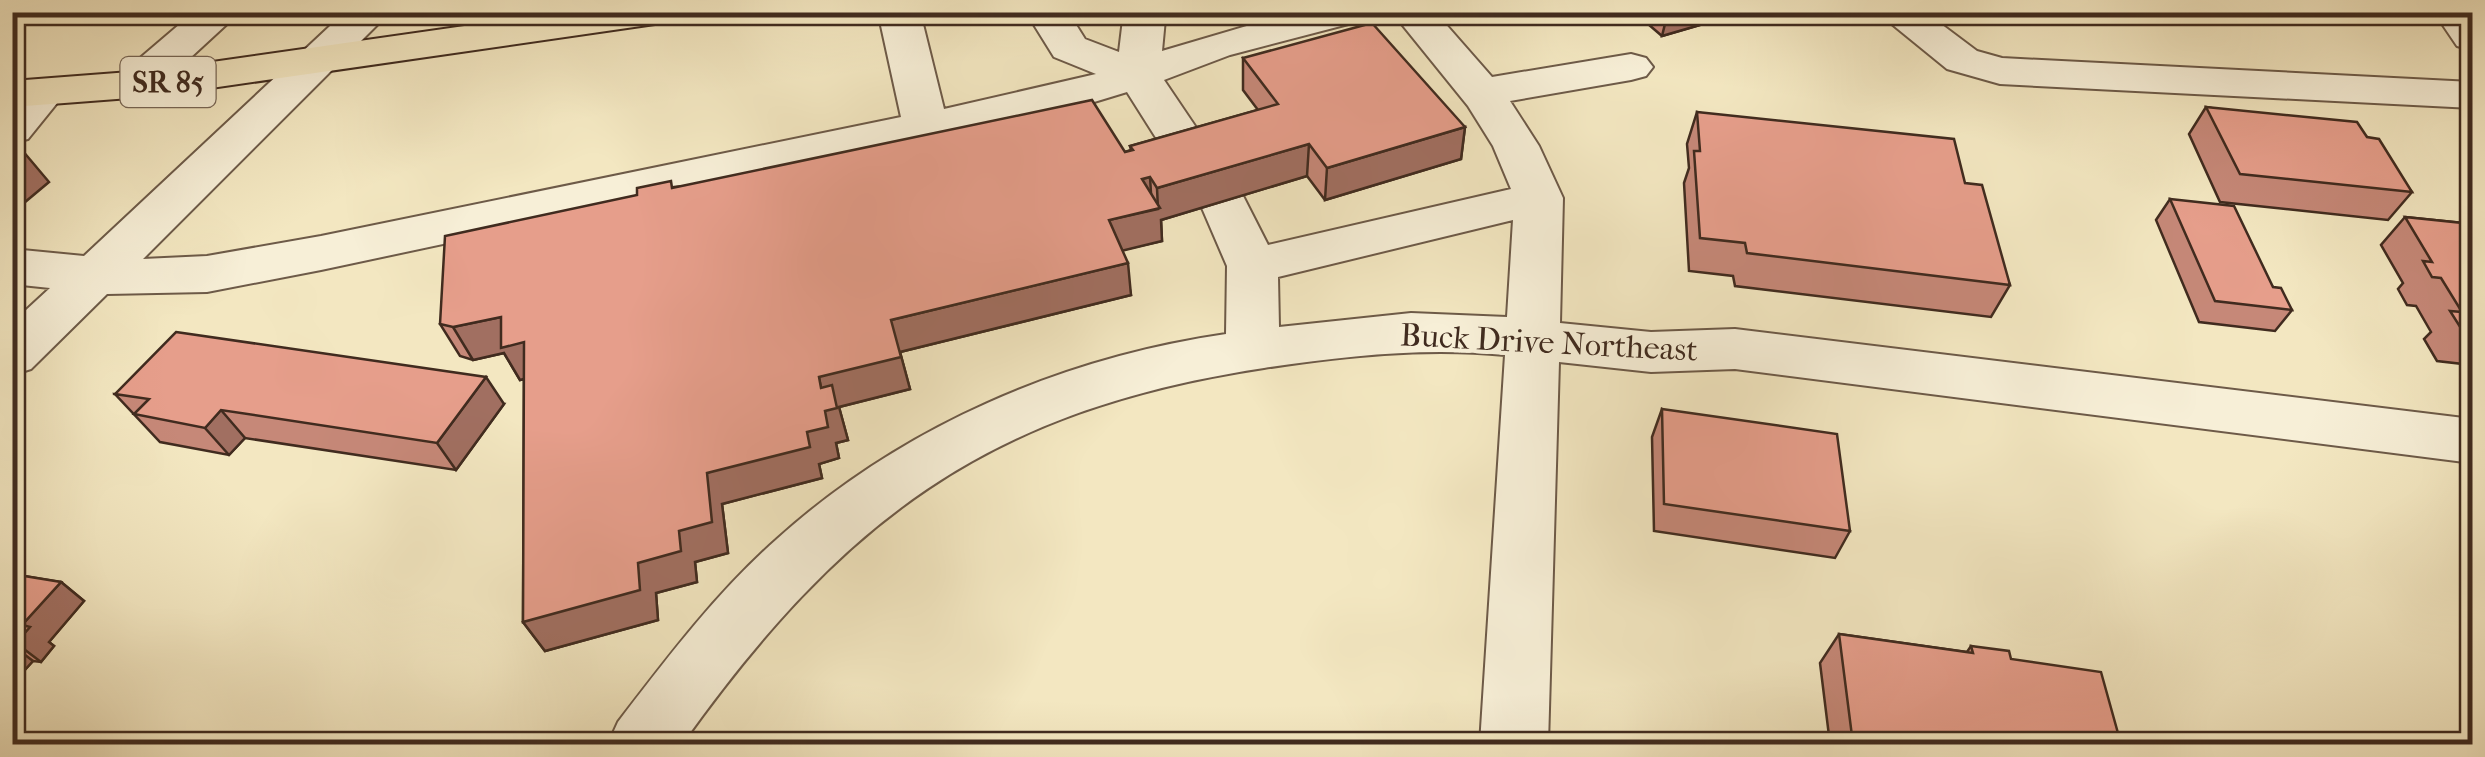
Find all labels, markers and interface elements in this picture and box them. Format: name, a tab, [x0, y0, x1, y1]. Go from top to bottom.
road number: SR 85	[120, 57, 216, 107]
street label: Buck Drive Northeast	[1399, 316, 1699, 369]

